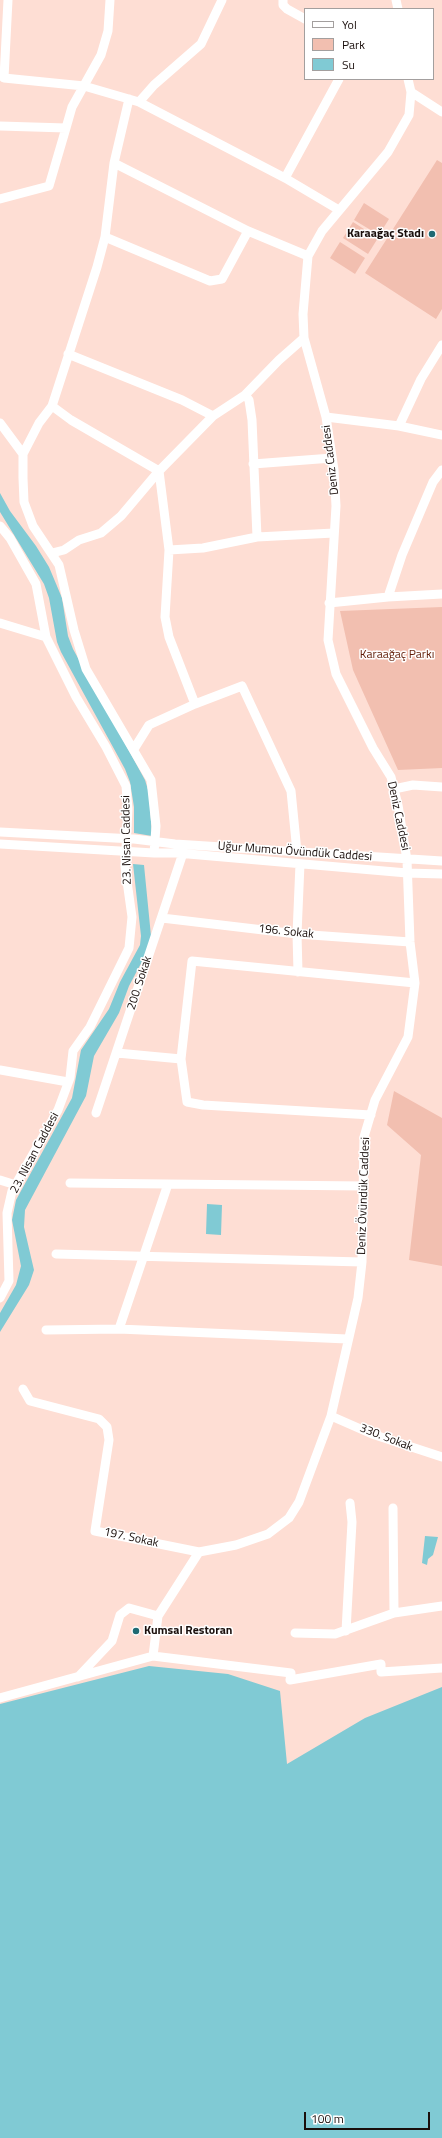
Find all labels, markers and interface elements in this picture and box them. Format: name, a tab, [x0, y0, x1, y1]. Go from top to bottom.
legend	[304, 8, 434, 80]
text: Yol	[342, 15, 357, 34]
text: Park	[342, 35, 365, 54]
text: Su	[342, 55, 355, 74]
place label: Karaağaç Stadı	[347, 227, 424, 241]
marker: Karaağaç Stadı	[427, 229, 437, 239]
street label: Deniz Caddesi	[320, 424, 342, 496]
park label: Karaağaç Parkı	[360, 648, 434, 662]
street label: Deniz Caddesi	[384, 780, 412, 852]
street label: 23. Nisan Caddesi	[119, 795, 135, 885]
street label: Uğur Mumcu Övündük Caddesi	[217, 839, 373, 865]
street label: 196. Sokak	[258, 922, 314, 942]
street label: 200. Sokak	[125, 954, 155, 1012]
street label: 23. Nisan Caddesi	[8, 1110, 62, 1196]
street label: Deniz Övündük Caddesi	[355, 1137, 373, 1255]
street label: 330. Sokak	[357, 1421, 415, 1455]
street label: 197. Sokak	[102, 1525, 160, 1551]
place label: Kumsal Restoran	[144, 1624, 232, 1638]
marker: Kumsal Restoran	[131, 1626, 141, 1636]
scale bar	[306, 2104, 432, 2130]
text: 100 m	[311, 2109, 344, 2128]

